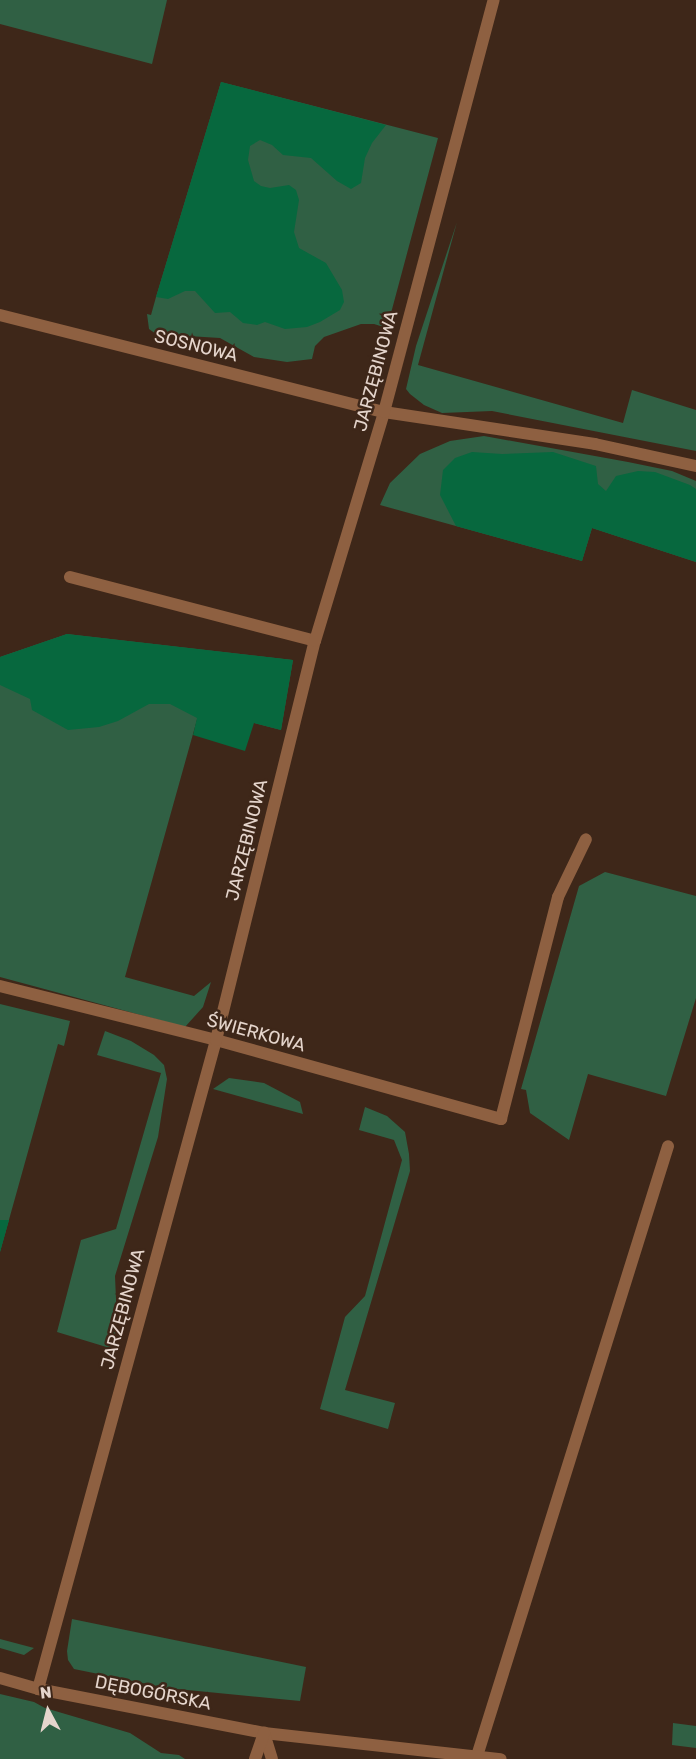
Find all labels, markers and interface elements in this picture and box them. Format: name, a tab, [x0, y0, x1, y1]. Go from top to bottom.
street label: JARZĘBINOWA	[349, 308, 403, 434]
street label: SOSNOWA	[152, 325, 240, 367]
street label: JARZĘBINOWA	[221, 777, 273, 903]
street label: ŚWIERKOWA	[204, 1009, 308, 1057]
street label: JARZĘBINOWA	[96, 1246, 150, 1372]
street label: DĘBOGÓRSKA	[93, 1671, 213, 1715]
north arrow	[18, 1681, 78, 1741]
text: N	[39, 1683, 53, 1703]

